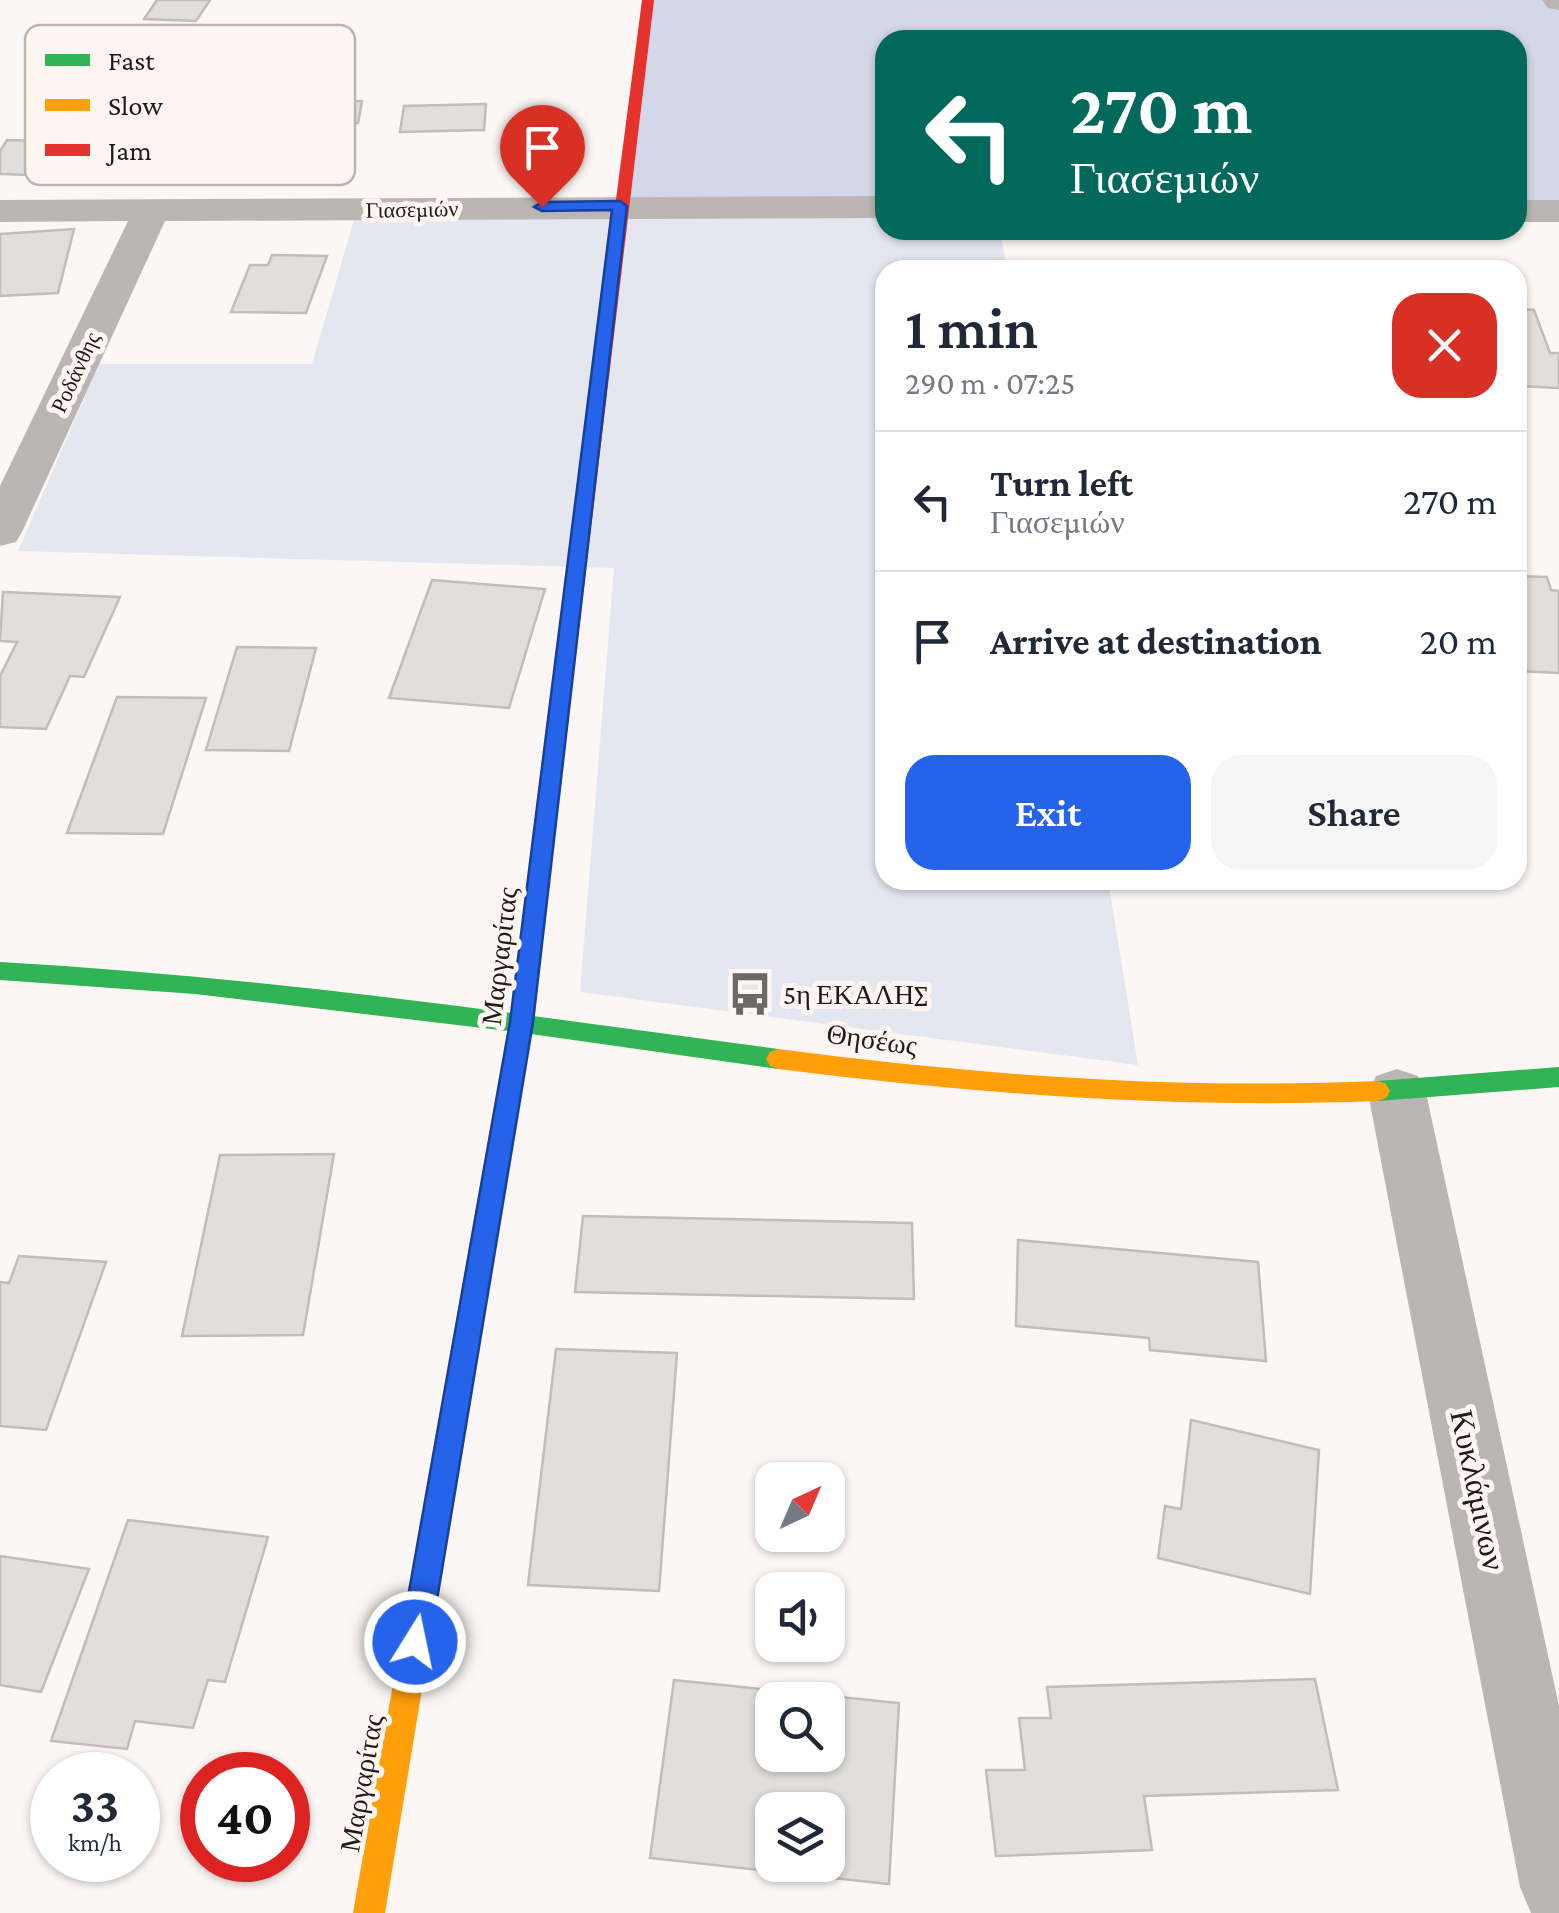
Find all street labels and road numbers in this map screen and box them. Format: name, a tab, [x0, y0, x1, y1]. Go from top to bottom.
street label: Γιασεμιών	[365, 196, 459, 223]
street label: Ροδάνθης	[46, 328, 105, 416]
street label: Μαργαρίτας	[476, 885, 523, 1027]
street label: Θησέως	[825, 1018, 919, 1061]
street label: Κυκλάμινων	[1443, 1406, 1513, 1574]
street label: Μαργαρίτας	[334, 1712, 389, 1854]

